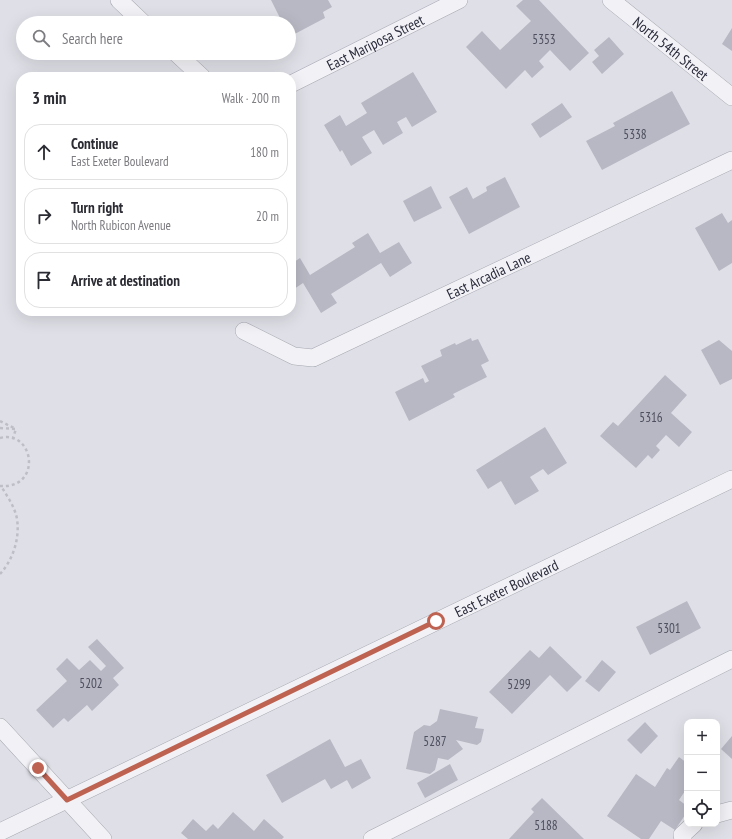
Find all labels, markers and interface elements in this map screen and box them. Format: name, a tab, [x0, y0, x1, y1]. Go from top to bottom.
street label: East Mariposa Street	[323, 10, 427, 74]
street label: North 54th Street	[629, 12, 713, 84]
search box	[16, 16, 296, 60]
icon: search	[30, 27, 52, 49]
text: Search here	[62, 29, 123, 48]
house number: 5353	[532, 31, 556, 48]
text: 3 min	[32, 87, 66, 109]
text: Walk · 200 m	[222, 90, 280, 107]
house number: 5338	[623, 126, 647, 143]
text: Continue	[71, 134, 118, 153]
icon: ahead	[33, 141, 55, 163]
text: 180 m	[250, 144, 279, 161]
text: East Exeter Boulevard	[71, 153, 169, 170]
text: Turn right	[71, 198, 123, 217]
icon: right	[33, 205, 55, 227]
text: 20 m	[256, 208, 279, 225]
text: North Rubicon Avenue	[71, 217, 171, 234]
street label: East Arcadia Lane	[443, 247, 534, 303]
icon: arrive	[33, 269, 55, 291]
text: Arrive at destination	[71, 271, 180, 290]
house number: 5316	[639, 409, 663, 426]
street label: East Exeter Boulevard	[451, 555, 561, 621]
route start	[427, 612, 445, 630]
house number: 5301	[657, 620, 681, 637]
house number: 5202	[79, 675, 103, 692]
house number: 5299	[507, 676, 531, 693]
map controls	[684, 719, 720, 827]
button: +	[684, 719, 720, 755]
house number: 5287	[423, 733, 447, 750]
button: −	[684, 755, 720, 791]
route end	[29, 759, 47, 777]
button: locate	[684, 791, 720, 827]
house number: 5188	[534, 817, 558, 834]

